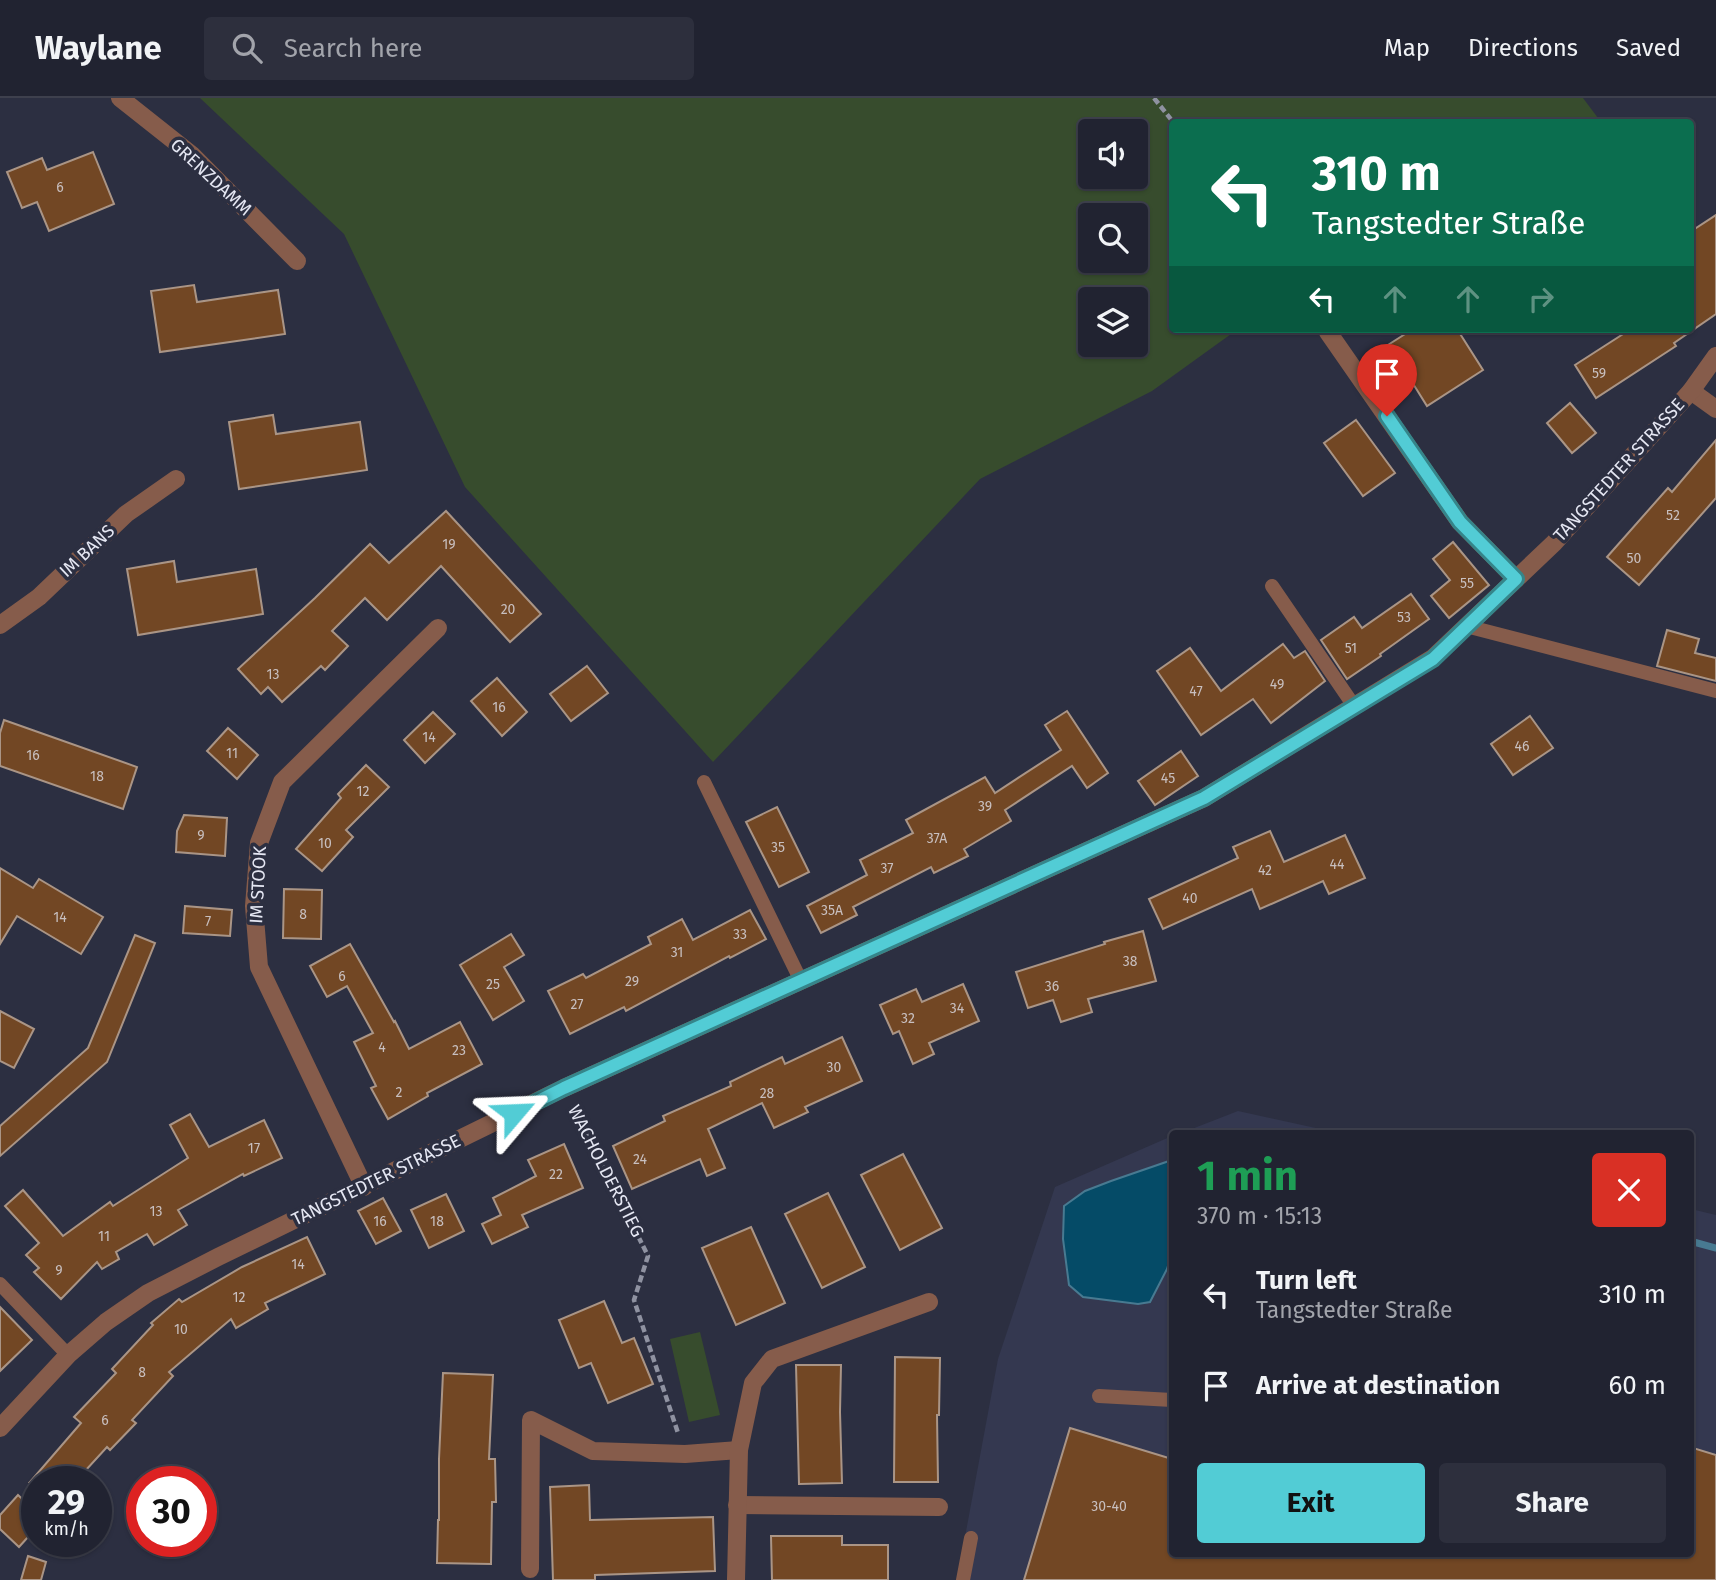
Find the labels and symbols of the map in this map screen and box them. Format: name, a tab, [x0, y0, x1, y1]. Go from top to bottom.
street label: GRENZDAMM	[166, 134, 256, 220]
house number: 6	[56, 179, 64, 196]
pin	[1357, 344, 1417, 416]
house number: 59	[1592, 365, 1606, 382]
street label: TANGSTEDTER STRASSE	[1549, 394, 1689, 546]
house number: 52	[1666, 507, 1680, 524]
street label: IM BANS	[55, 520, 119, 582]
house number: 19	[442, 536, 456, 553]
house number: 50	[1627, 550, 1642, 567]
house number: 55	[1460, 575, 1474, 592]
house number: 20	[501, 601, 516, 618]
house number: 53	[1397, 609, 1411, 626]
house number: 51	[1345, 640, 1357, 657]
house number: 13	[266, 666, 280, 683]
house number: 49	[1270, 676, 1284, 693]
house number: 47	[1189, 683, 1203, 700]
house number: 16	[492, 699, 506, 716]
house number: 14	[422, 729, 436, 746]
house number: 46	[1515, 738, 1529, 755]
house number: 11	[226, 745, 238, 762]
house number: 16	[26, 747, 40, 764]
house number: 18	[90, 768, 104, 785]
house number: 45	[1161, 770, 1175, 787]
house number: 12	[357, 783, 370, 800]
house number: 39	[978, 798, 992, 815]
house number: 9	[197, 827, 205, 844]
house number: 37A	[927, 830, 947, 847]
house number: 10	[318, 835, 332, 852]
house number: 35	[771, 839, 785, 856]
street label: IM STOOK	[245, 845, 271, 924]
house number: 44	[1330, 856, 1345, 873]
house number: 37	[880, 860, 894, 877]
house number: 42	[1258, 862, 1272, 879]
house number: 40	[1182, 890, 1198, 907]
house number: 35A	[821, 902, 843, 919]
house number: 8	[299, 906, 307, 923]
house number: 14	[53, 909, 67, 926]
house number: 7	[205, 913, 211, 930]
house number: 33	[733, 926, 747, 943]
house number: 31	[671, 944, 683, 961]
house number: 38	[1123, 953, 1138, 970]
house number: 6	[338, 968, 346, 985]
house number: 29	[625, 973, 639, 990]
house number: 25	[486, 976, 500, 993]
house number: 36	[1045, 978, 1059, 995]
house number: 27	[570, 996, 584, 1013]
house number: 34	[950, 1000, 965, 1017]
house number: 32	[901, 1010, 915, 1027]
house number: 4	[378, 1039, 386, 1056]
house number: 23	[452, 1042, 466, 1059]
house number: 30	[827, 1059, 842, 1076]
position arrow	[477, 1076, 551, 1150]
house number: 2	[396, 1084, 403, 1101]
house number: 28	[760, 1085, 775, 1102]
street label: WACHOLDERSTIEG	[563, 1101, 649, 1241]
street label: TANGSTEDTER STRASSE	[288, 1130, 464, 1230]
house number: 17	[248, 1140, 260, 1157]
house number: 24	[633, 1151, 648, 1168]
house number: 22	[549, 1166, 563, 1183]
house number: 13	[149, 1203, 163, 1220]
house number: 16	[373, 1213, 387, 1230]
house number: 18	[430, 1213, 444, 1230]
house number: 11	[98, 1228, 110, 1245]
house number: 14	[291, 1256, 305, 1273]
house number: 9	[55, 1262, 63, 1279]
house number: 12	[233, 1289, 246, 1306]
house number: 10	[174, 1321, 188, 1338]
house number: 8	[138, 1364, 146, 1381]
house number: 6	[101, 1412, 109, 1429]
speed limit sign: 30	[126, 1466, 217, 1557]
house number: 30-40	[1091, 1498, 1127, 1515]

